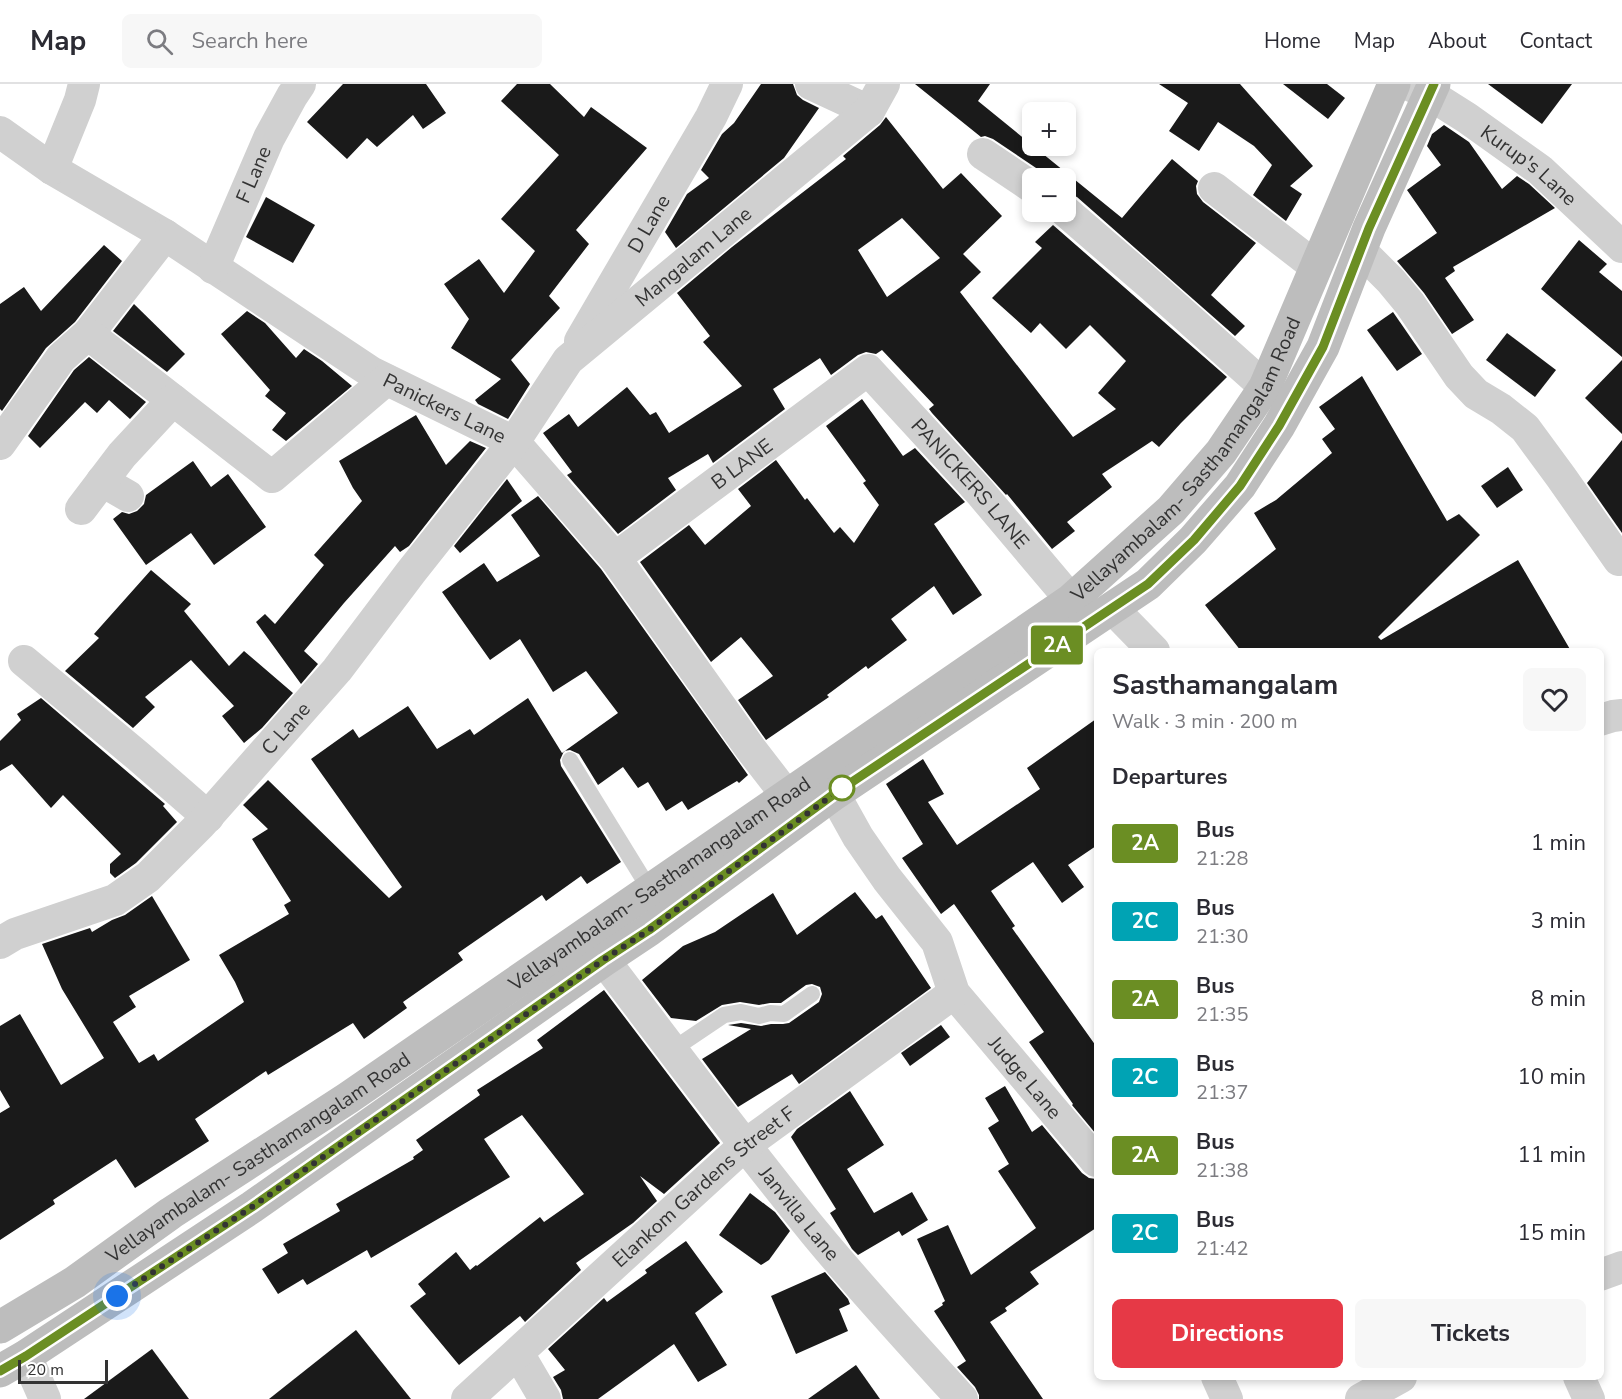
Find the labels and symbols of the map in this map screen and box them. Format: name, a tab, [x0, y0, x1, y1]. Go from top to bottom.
street label: Kurup's Lane	[1475, 119, 1583, 212]
street label: F Lane	[230, 142, 278, 207]
street label: D Lane	[621, 190, 677, 258]
street label: Mangalam Lane	[629, 201, 757, 313]
street label: Vellayambalam- Sasthamangalam Road	[1064, 313, 1307, 609]
street label: Panickers Lane	[378, 367, 510, 450]
street label: PANICKERS LANE	[905, 413, 1035, 555]
street label: B LANE	[706, 432, 778, 496]
line badge: 2A	[1030, 626, 1084, 664]
street label: C Lane	[255, 696, 317, 761]
street label: Vellayambalam- Sasthamangalam Road	[503, 770, 816, 998]
unlabelled marker	[829, 775, 855, 801]
street label: Judge Lane	[982, 1030, 1068, 1125]
street label: Vellayambalam- Sasthamangalam Road	[100, 1046, 416, 1270]
street label: Elankom Gardens Street F	[607, 1100, 801, 1274]
street label: Janvilla Lane	[752, 1160, 846, 1267]
your location	[102, 1281, 132, 1311]
scale bar	[18, 1357, 108, 1384]

